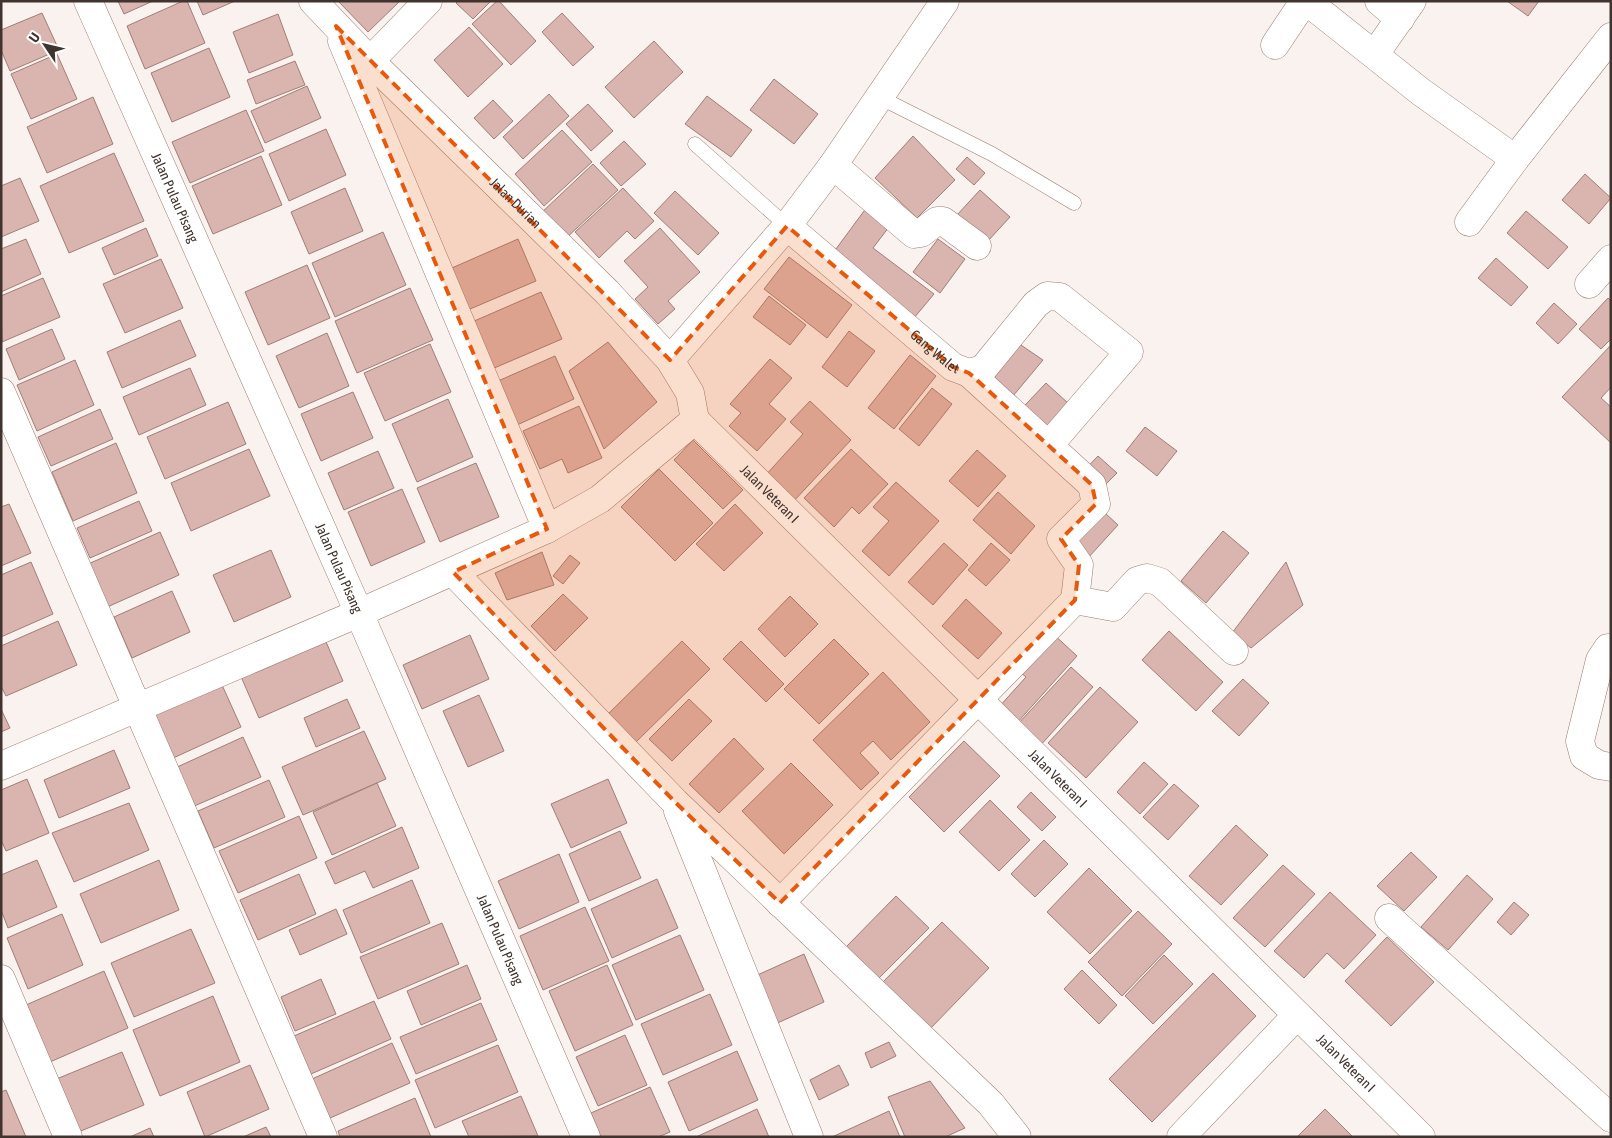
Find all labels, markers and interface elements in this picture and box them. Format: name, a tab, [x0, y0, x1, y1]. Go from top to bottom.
north arrow	[20, 20, 70, 70]
text: U	[25, 30, 43, 46]
street label: Jalan Pulau Pisang	[148, 150, 202, 245]
street label: Jalan Durian	[487, 174, 544, 231]
street label: Gang Walet	[907, 326, 961, 376]
street label: Jalan Veteran I	[737, 461, 802, 526]
street label: Jalan Pulau Pisang	[312, 520, 366, 615]
street label: Jalan Veteran I	[1025, 746, 1090, 811]
street label: Jalan Pulau Pisang	[474, 892, 527, 987]
street label: Jalan Veteran I	[1313, 1031, 1379, 1095]

